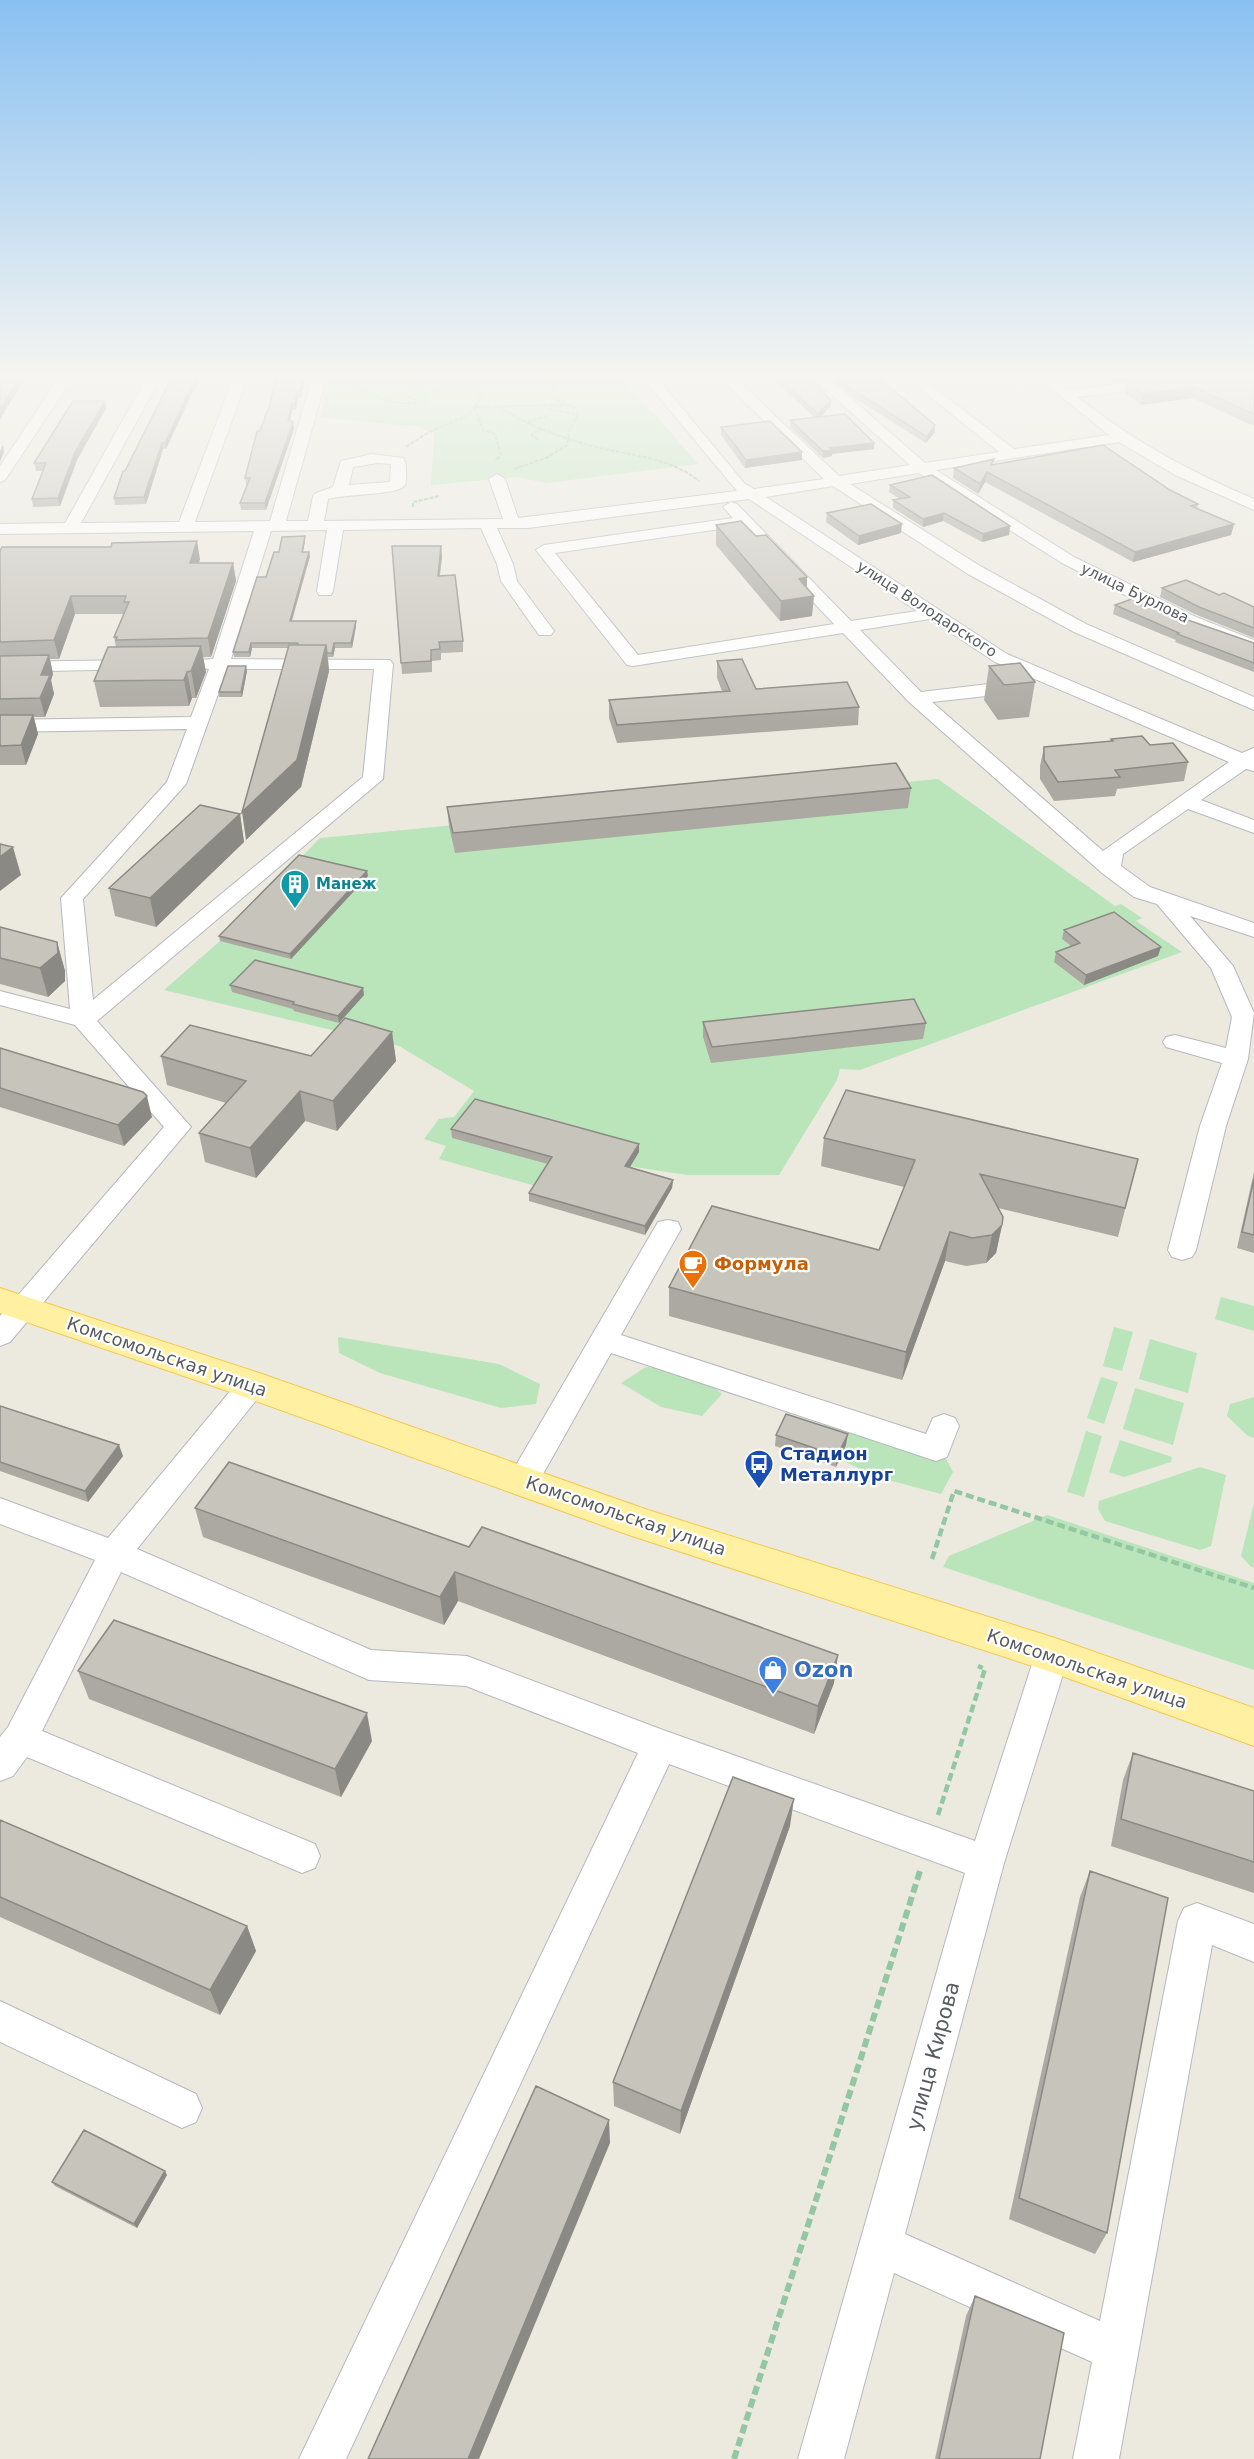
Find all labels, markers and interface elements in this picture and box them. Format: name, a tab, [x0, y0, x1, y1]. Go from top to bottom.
street label: улица Володарского	[854, 557, 1000, 661]
street label: улица Бурлова	[1078, 559, 1192, 627]
building icon: Манеж	[279, 868, 311, 910]
place label: Манеж	[316, 875, 377, 893]
cafe icon: Формула	[677, 1248, 709, 1290]
place label: Формула	[714, 1253, 809, 1274]
street label: Комсомольская улица	[64, 1312, 270, 1401]
place label: Стадион Металлург	[780, 1443, 893, 1485]
bus stop icon: Стадион Металлург	[743, 1448, 775, 1490]
street label: Комсомольская улица	[523, 1471, 729, 1560]
street label: Комсомольская улица	[984, 1624, 1190, 1713]
shop icon: Ozon	[757, 1654, 789, 1696]
place label: Ozon	[794, 1658, 853, 1682]
street label: улица Кирова	[902, 1979, 964, 2133]

